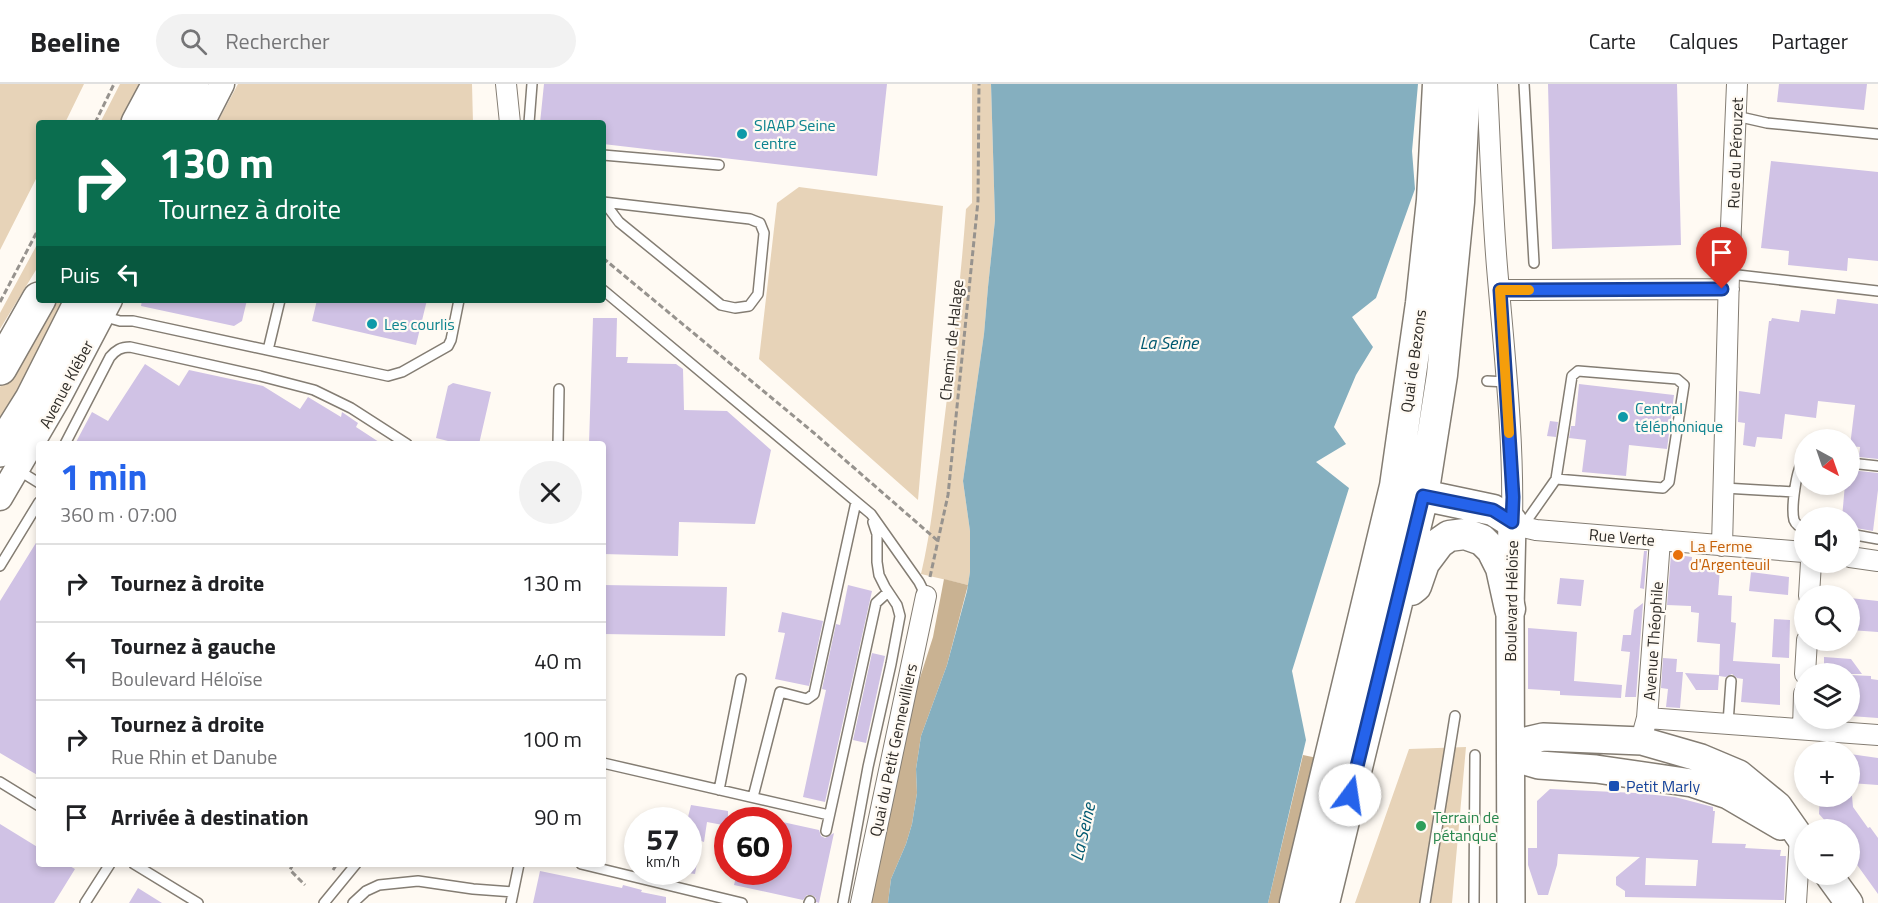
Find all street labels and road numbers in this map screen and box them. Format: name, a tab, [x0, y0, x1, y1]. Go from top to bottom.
street label: Rue du Pérouzet	[1721, 97, 1749, 209]
street label: Chemin de Halage	[933, 278, 969, 402]
street label: Quai de Bezons	[1394, 308, 1432, 414]
street label: Avenue Kléber	[33, 335, 99, 432]
street label: Rue Verte	[1588, 522, 1656, 552]
street label: Boulevard Héloïse	[1498, 540, 1524, 662]
street label: Avenue Théophile	[1637, 581, 1669, 701]
street label: Quai du Petit Gennevilliers	[863, 661, 923, 839]

